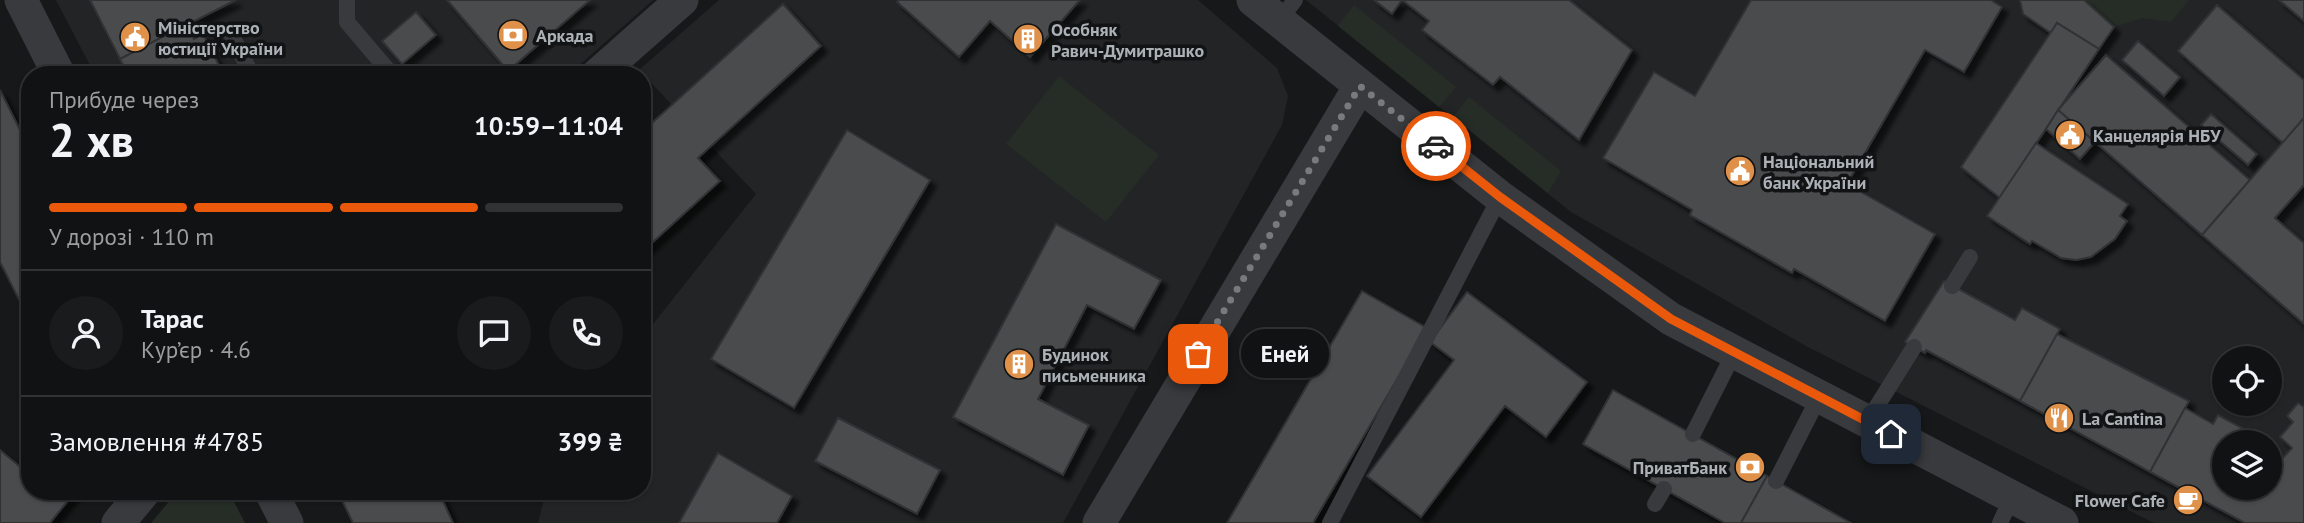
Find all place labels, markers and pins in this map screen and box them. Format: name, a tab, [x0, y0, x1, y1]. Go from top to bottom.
place label: Міністерство юстиції України	[158, 16, 283, 60]
bank icon: Аркада	[496, 18, 530, 52]
place label: Особняк Равич-Думитрашко	[1051, 18, 1204, 62]
public building icon: Міністерство юстиції України	[118, 20, 152, 54]
building icon: Особняк Равич-Думитрашко	[1011, 22, 1045, 56]
place label: Аркада	[536, 24, 594, 47]
public building icon: Канцелярія НБУ	[2053, 118, 2087, 152]
place label: Канцелярія НБУ	[2093, 124, 2221, 147]
place label: Національний банк України	[1763, 150, 1874, 194]
public building icon: Національний банк України	[1723, 154, 1757, 188]
pin	[1168, 324, 1228, 384]
callout: Еней	[1240, 330, 1328, 378]
place label: Будинок письменника	[1042, 343, 1146, 387]
building icon: Будинок письменника	[1002, 347, 1036, 381]
restaurant icon: La Cantina	[2042, 401, 2076, 435]
pin	[1861, 404, 1921, 464]
place label: La Cantina	[2082, 407, 2163, 430]
bank icon: ПриватБанк	[1733, 450, 1767, 484]
place label: ПриватБанк	[1633, 456, 1727, 479]
cafe icon: Flower Cafe	[2171, 483, 2205, 517]
place label: Flower Cafe	[2075, 489, 2165, 512]

